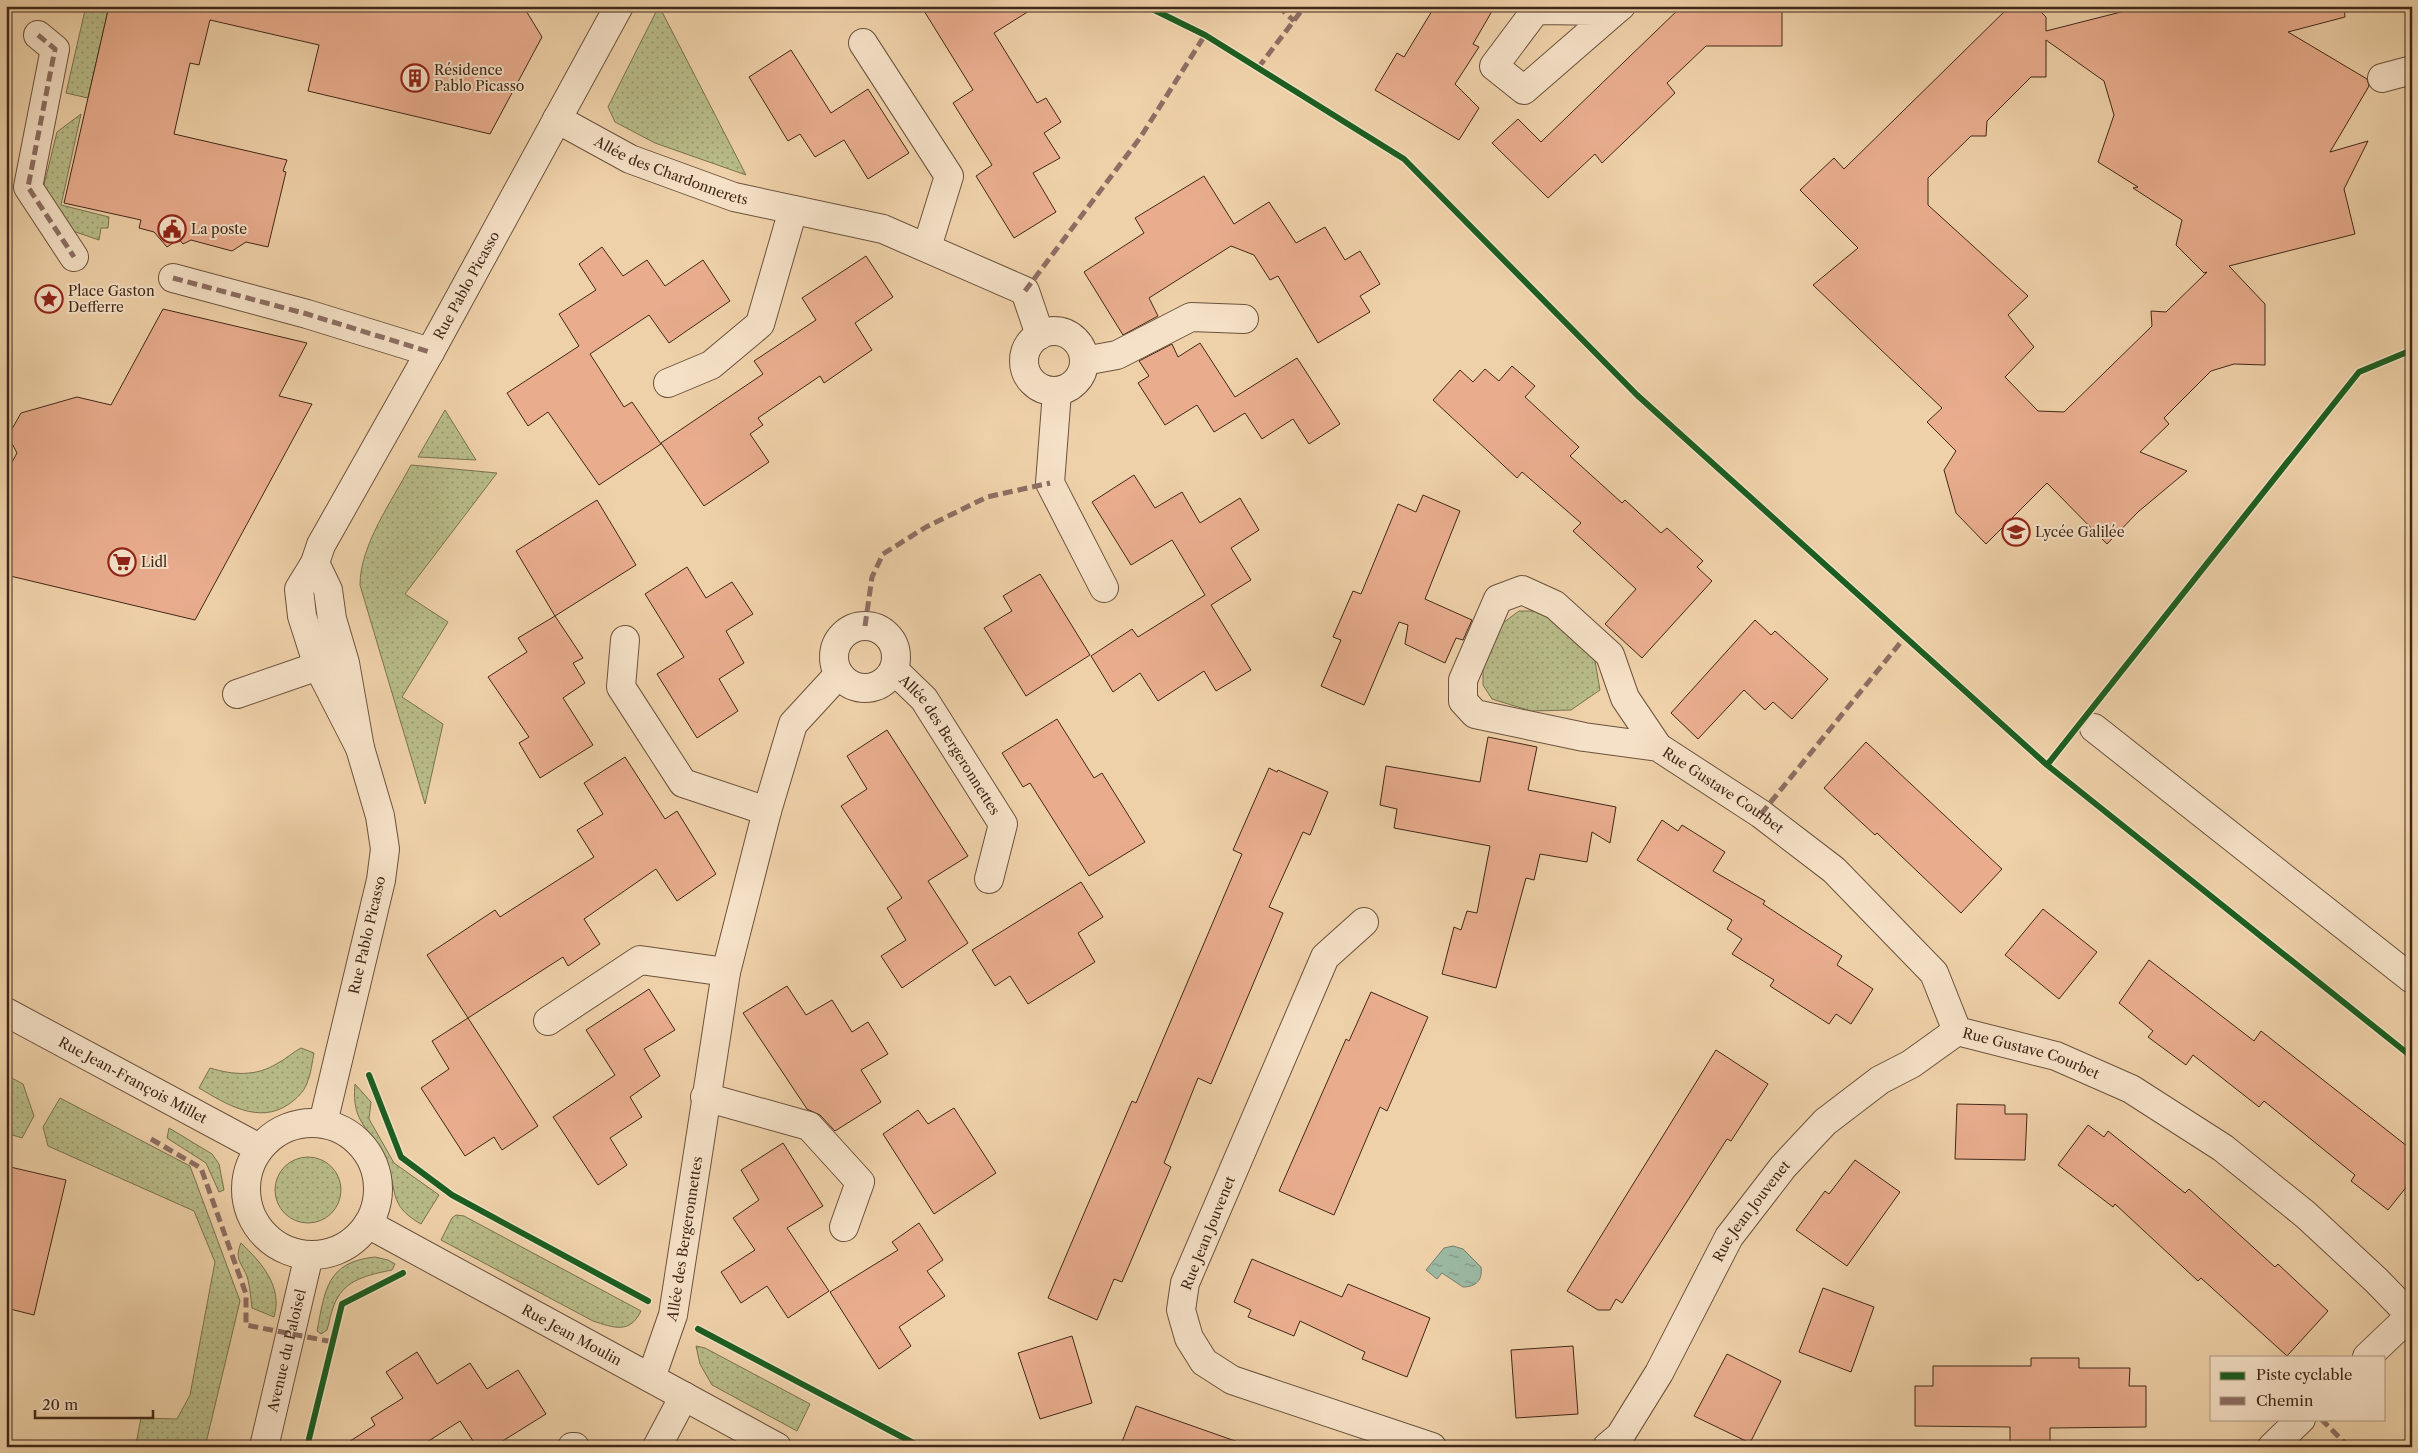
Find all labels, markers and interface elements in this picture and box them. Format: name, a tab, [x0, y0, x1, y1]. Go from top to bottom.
place label: Résidence Pablo Picasso	[434, 61, 524, 95]
building icon: Résidence Pablo Picasso	[400, 63, 430, 93]
street label: Allée des Chardonnerets	[590, 132, 750, 209]
public building icon: La poste	[157, 214, 187, 244]
place label: La poste	[191, 220, 247, 238]
street label: Rue Pablo Picasso	[430, 228, 503, 343]
place label: Place Gaston Defferre	[68, 282, 155, 316]
place icon: Place Gaston Defferre	[34, 284, 64, 314]
school or university icon: Lycée Galilée	[2001, 517, 2031, 547]
place label: Lycée Galilée	[2035, 523, 2125, 541]
supermarket icon: Lidl	[107, 547, 137, 577]
place label: Lidl	[141, 553, 167, 571]
street label: Allée des Bergeronnettes	[895, 670, 1004, 818]
street label: Rue Gustave Courbet	[1659, 743, 1787, 837]
street label: Rue Pablo Picasso	[345, 874, 389, 996]
street label: Rue Gustave Courbet	[1961, 1024, 2102, 1083]
street label: Rue Jean-François Millet	[55, 1033, 210, 1128]
street label: Allée des Bergeronnettes	[662, 1155, 706, 1325]
street label: Rue Jean Jouvenet	[1709, 1156, 1794, 1265]
street label: Rue Jean Jouvenet	[1177, 1173, 1239, 1293]
street label: Avenue du Paloisel	[263, 1287, 310, 1415]
street label: Rue Jean Moulin	[519, 1301, 625, 1370]
legend	[2210, 1356, 2386, 1420]
text: Piste cyclable	[2256, 1365, 2352, 1384]
scale bar	[35, 1388, 152, 1420]
text: Chemin	[2256, 1391, 2314, 1410]
text: 20 m	[42, 1395, 78, 1414]

